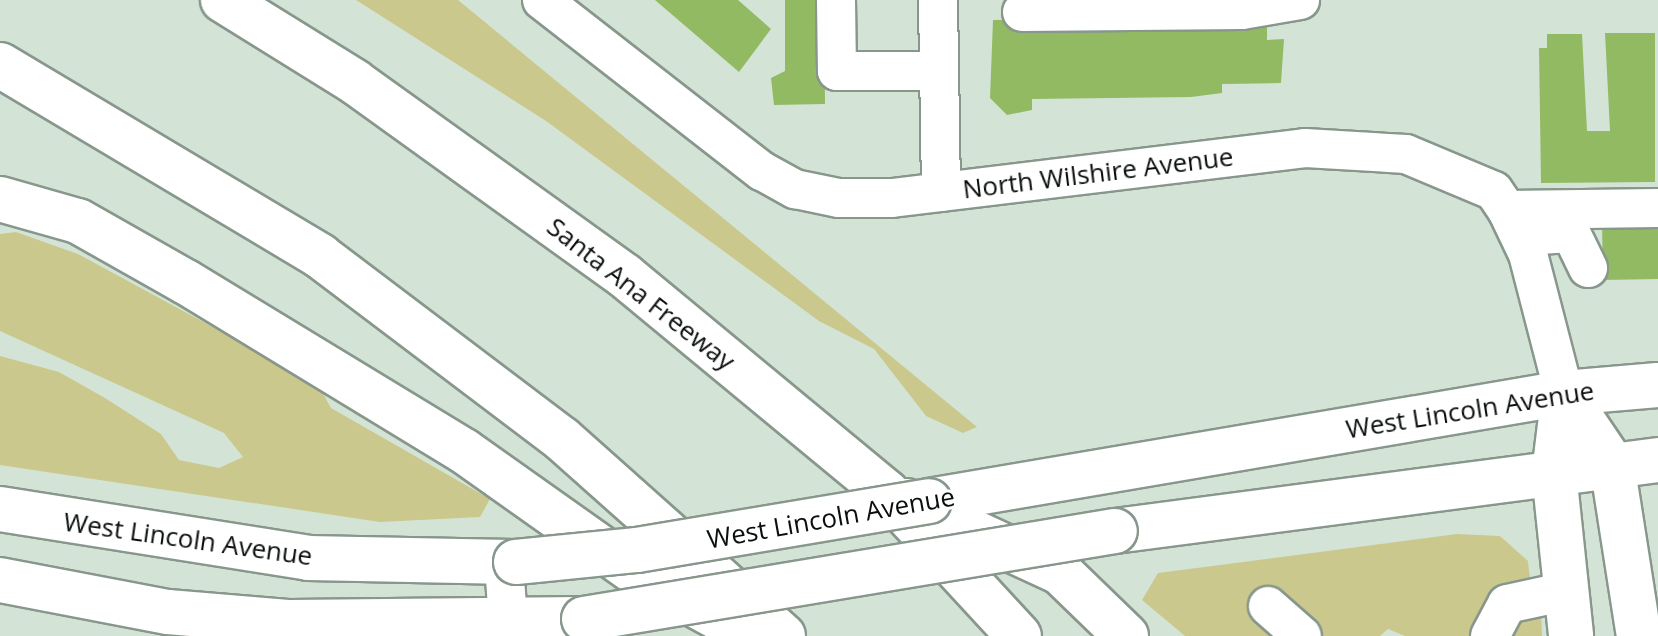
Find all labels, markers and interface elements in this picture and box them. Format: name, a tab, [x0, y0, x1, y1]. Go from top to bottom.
street label: North Wilshire Avenue	[961, 141, 1235, 205]
street label: Santa Ana Freeway	[541, 211, 741, 377]
street label: West Lincoln Avenue	[1344, 375, 1596, 445]
street label: West Lincoln Avenue	[705, 481, 957, 555]
street label: West Lincoln Avenue	[62, 506, 314, 572]

